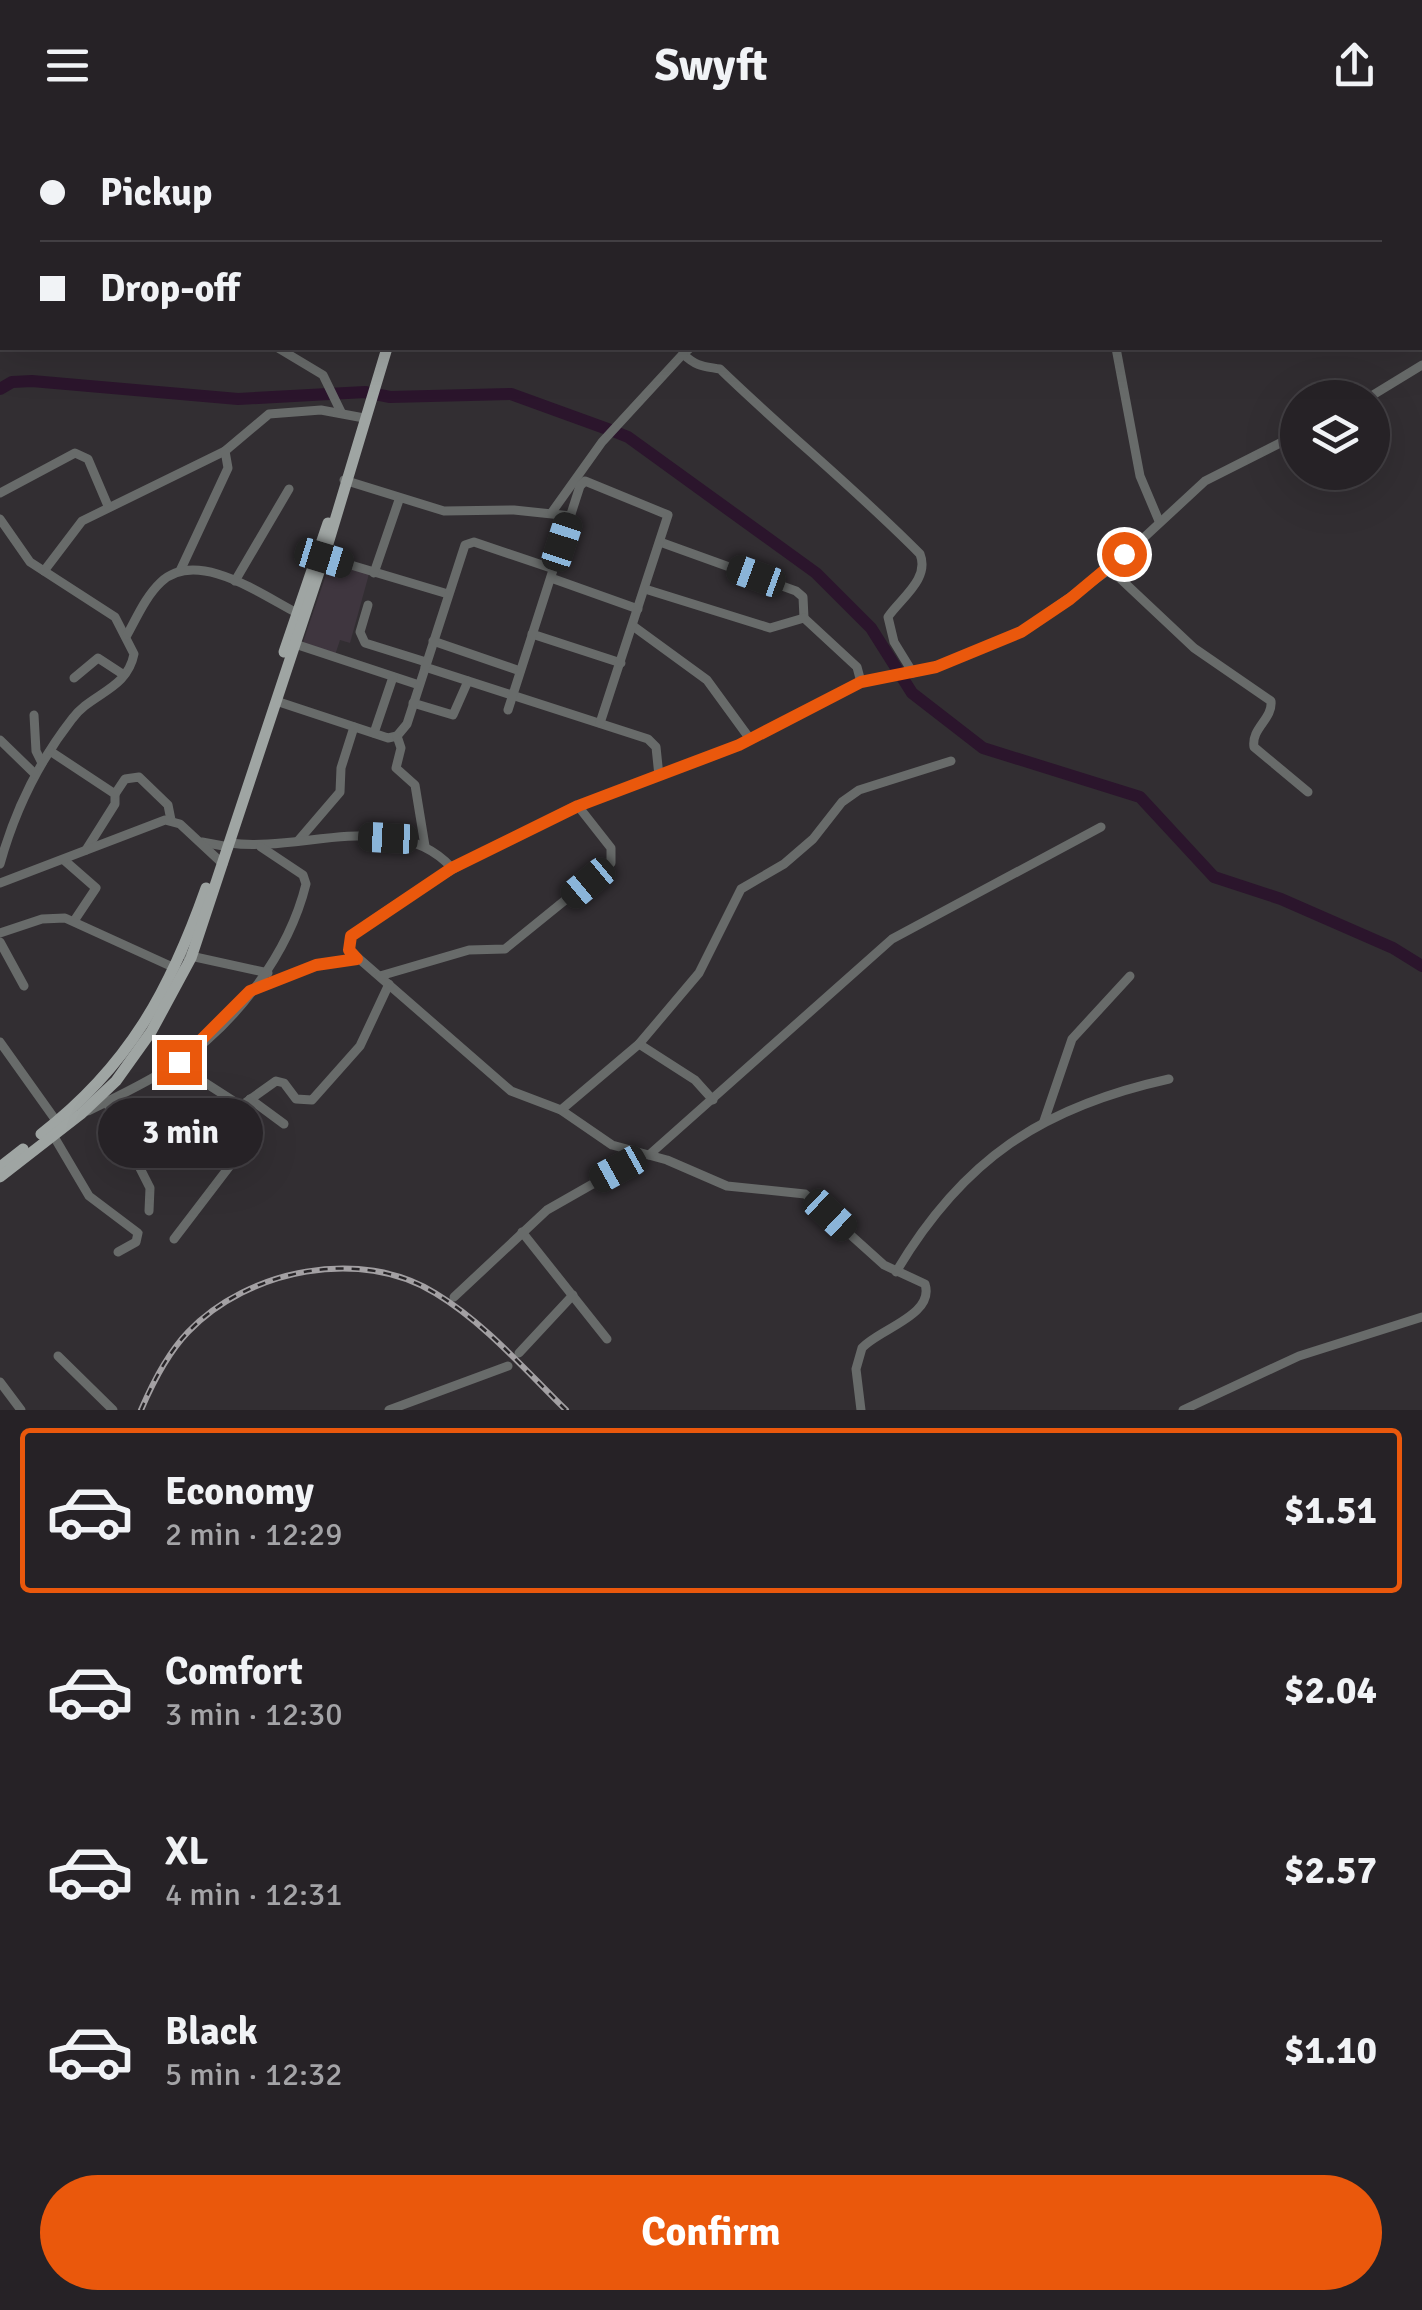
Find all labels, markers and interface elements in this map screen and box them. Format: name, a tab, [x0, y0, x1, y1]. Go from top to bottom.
icon: menu	[40, 38, 95, 93]
text: Swyft	[654, 38, 768, 93]
icon: share	[1327, 38, 1382, 93]
text: Pickup	[100, 169, 212, 216]
text: Drop-off	[100, 265, 240, 312]
map controls	[1280, 380, 1390, 490]
button: layers	[1280, 380, 1390, 490]
car	[538, 509, 586, 575]
route start	[1102, 532, 1147, 577]
car	[291, 535, 357, 581]
car	[723, 552, 789, 600]
car	[357, 821, 419, 855]
car	[555, 852, 621, 914]
route end	[157, 1040, 202, 1085]
callout: 3 min	[96, 1097, 262, 1167]
text: 3 min	[142, 1113, 219, 1152]
car	[584, 1141, 652, 1197]
car	[798, 1184, 862, 1246]
icon: car	[45, 1466, 135, 1556]
text: Economy	[165, 1468, 314, 1515]
text: $1.51	[1284, 1487, 1377, 1534]
text: 2 min · 12:29	[165, 1515, 343, 1554]
icon: car	[45, 1646, 135, 1736]
text: Comfort	[165, 1648, 303, 1695]
text: $2.04	[1284, 1667, 1377, 1714]
text: 3 min · 12:30	[165, 1695, 343, 1734]
icon: car	[45, 1826, 135, 1916]
text: XL	[165, 1828, 208, 1875]
text: $2.57	[1284, 1847, 1377, 1894]
text: 4 min · 12:31	[165, 1875, 343, 1914]
icon: car	[45, 2006, 135, 2096]
text: Black	[165, 2008, 258, 2055]
text: $1.10	[1284, 2027, 1377, 2074]
text: 5 min · 12:32	[165, 2055, 343, 2094]
button: Confirm	[40, 2175, 1382, 2290]

